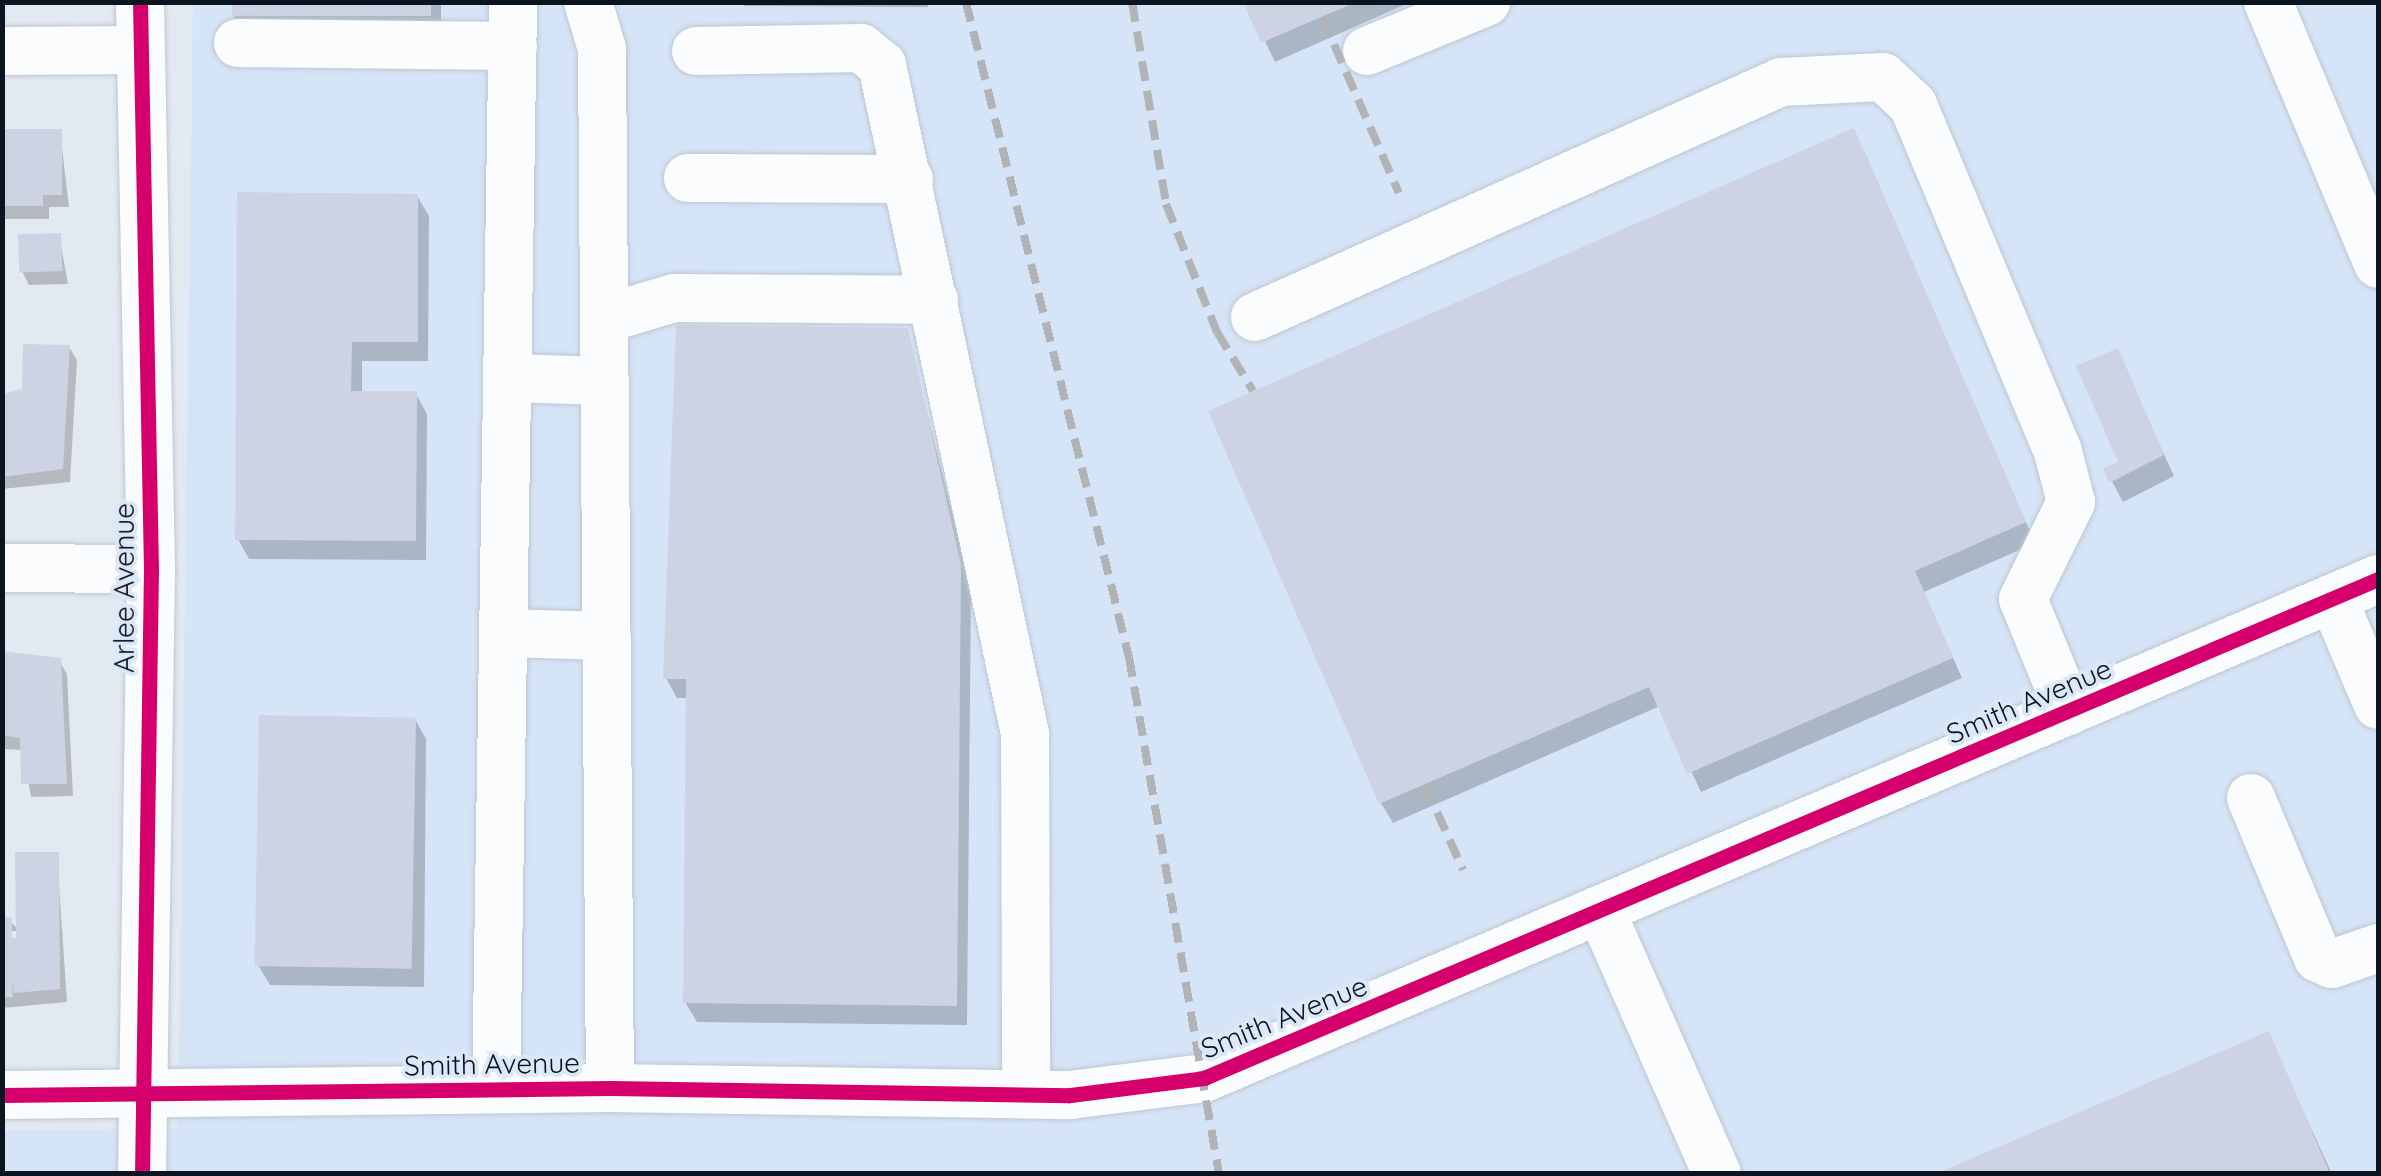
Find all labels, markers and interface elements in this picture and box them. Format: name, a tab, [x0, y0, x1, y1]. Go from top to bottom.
street label: Arlee Avenue	[107, 503, 141, 673]
street label: Smith Avenue	[1941, 651, 2117, 751]
street label: Smith Avenue	[1196, 968, 1372, 1066]
street label: Smith Avenue	[404, 1046, 580, 1082]

